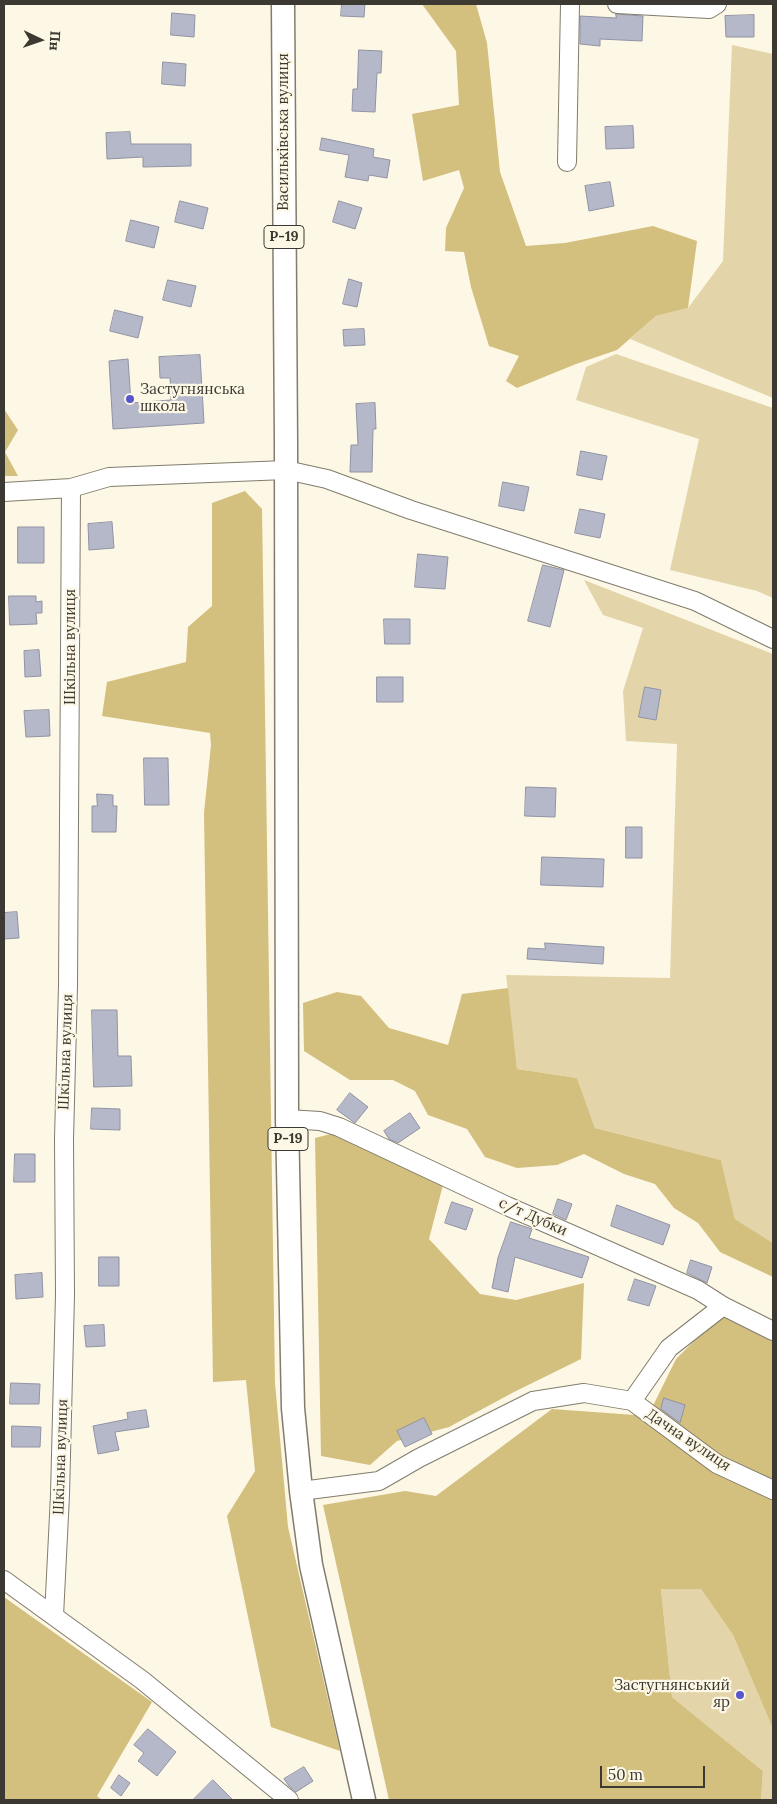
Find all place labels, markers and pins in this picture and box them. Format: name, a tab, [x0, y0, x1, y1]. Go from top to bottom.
place label: Застугнянська школа	[140, 381, 245, 416]
marker: Застугнянська школа	[124, 393, 136, 405]
place label: Застугнянський яр	[614, 1677, 730, 1712]
marker: Застугнянський яр	[734, 1689, 746, 1701]

